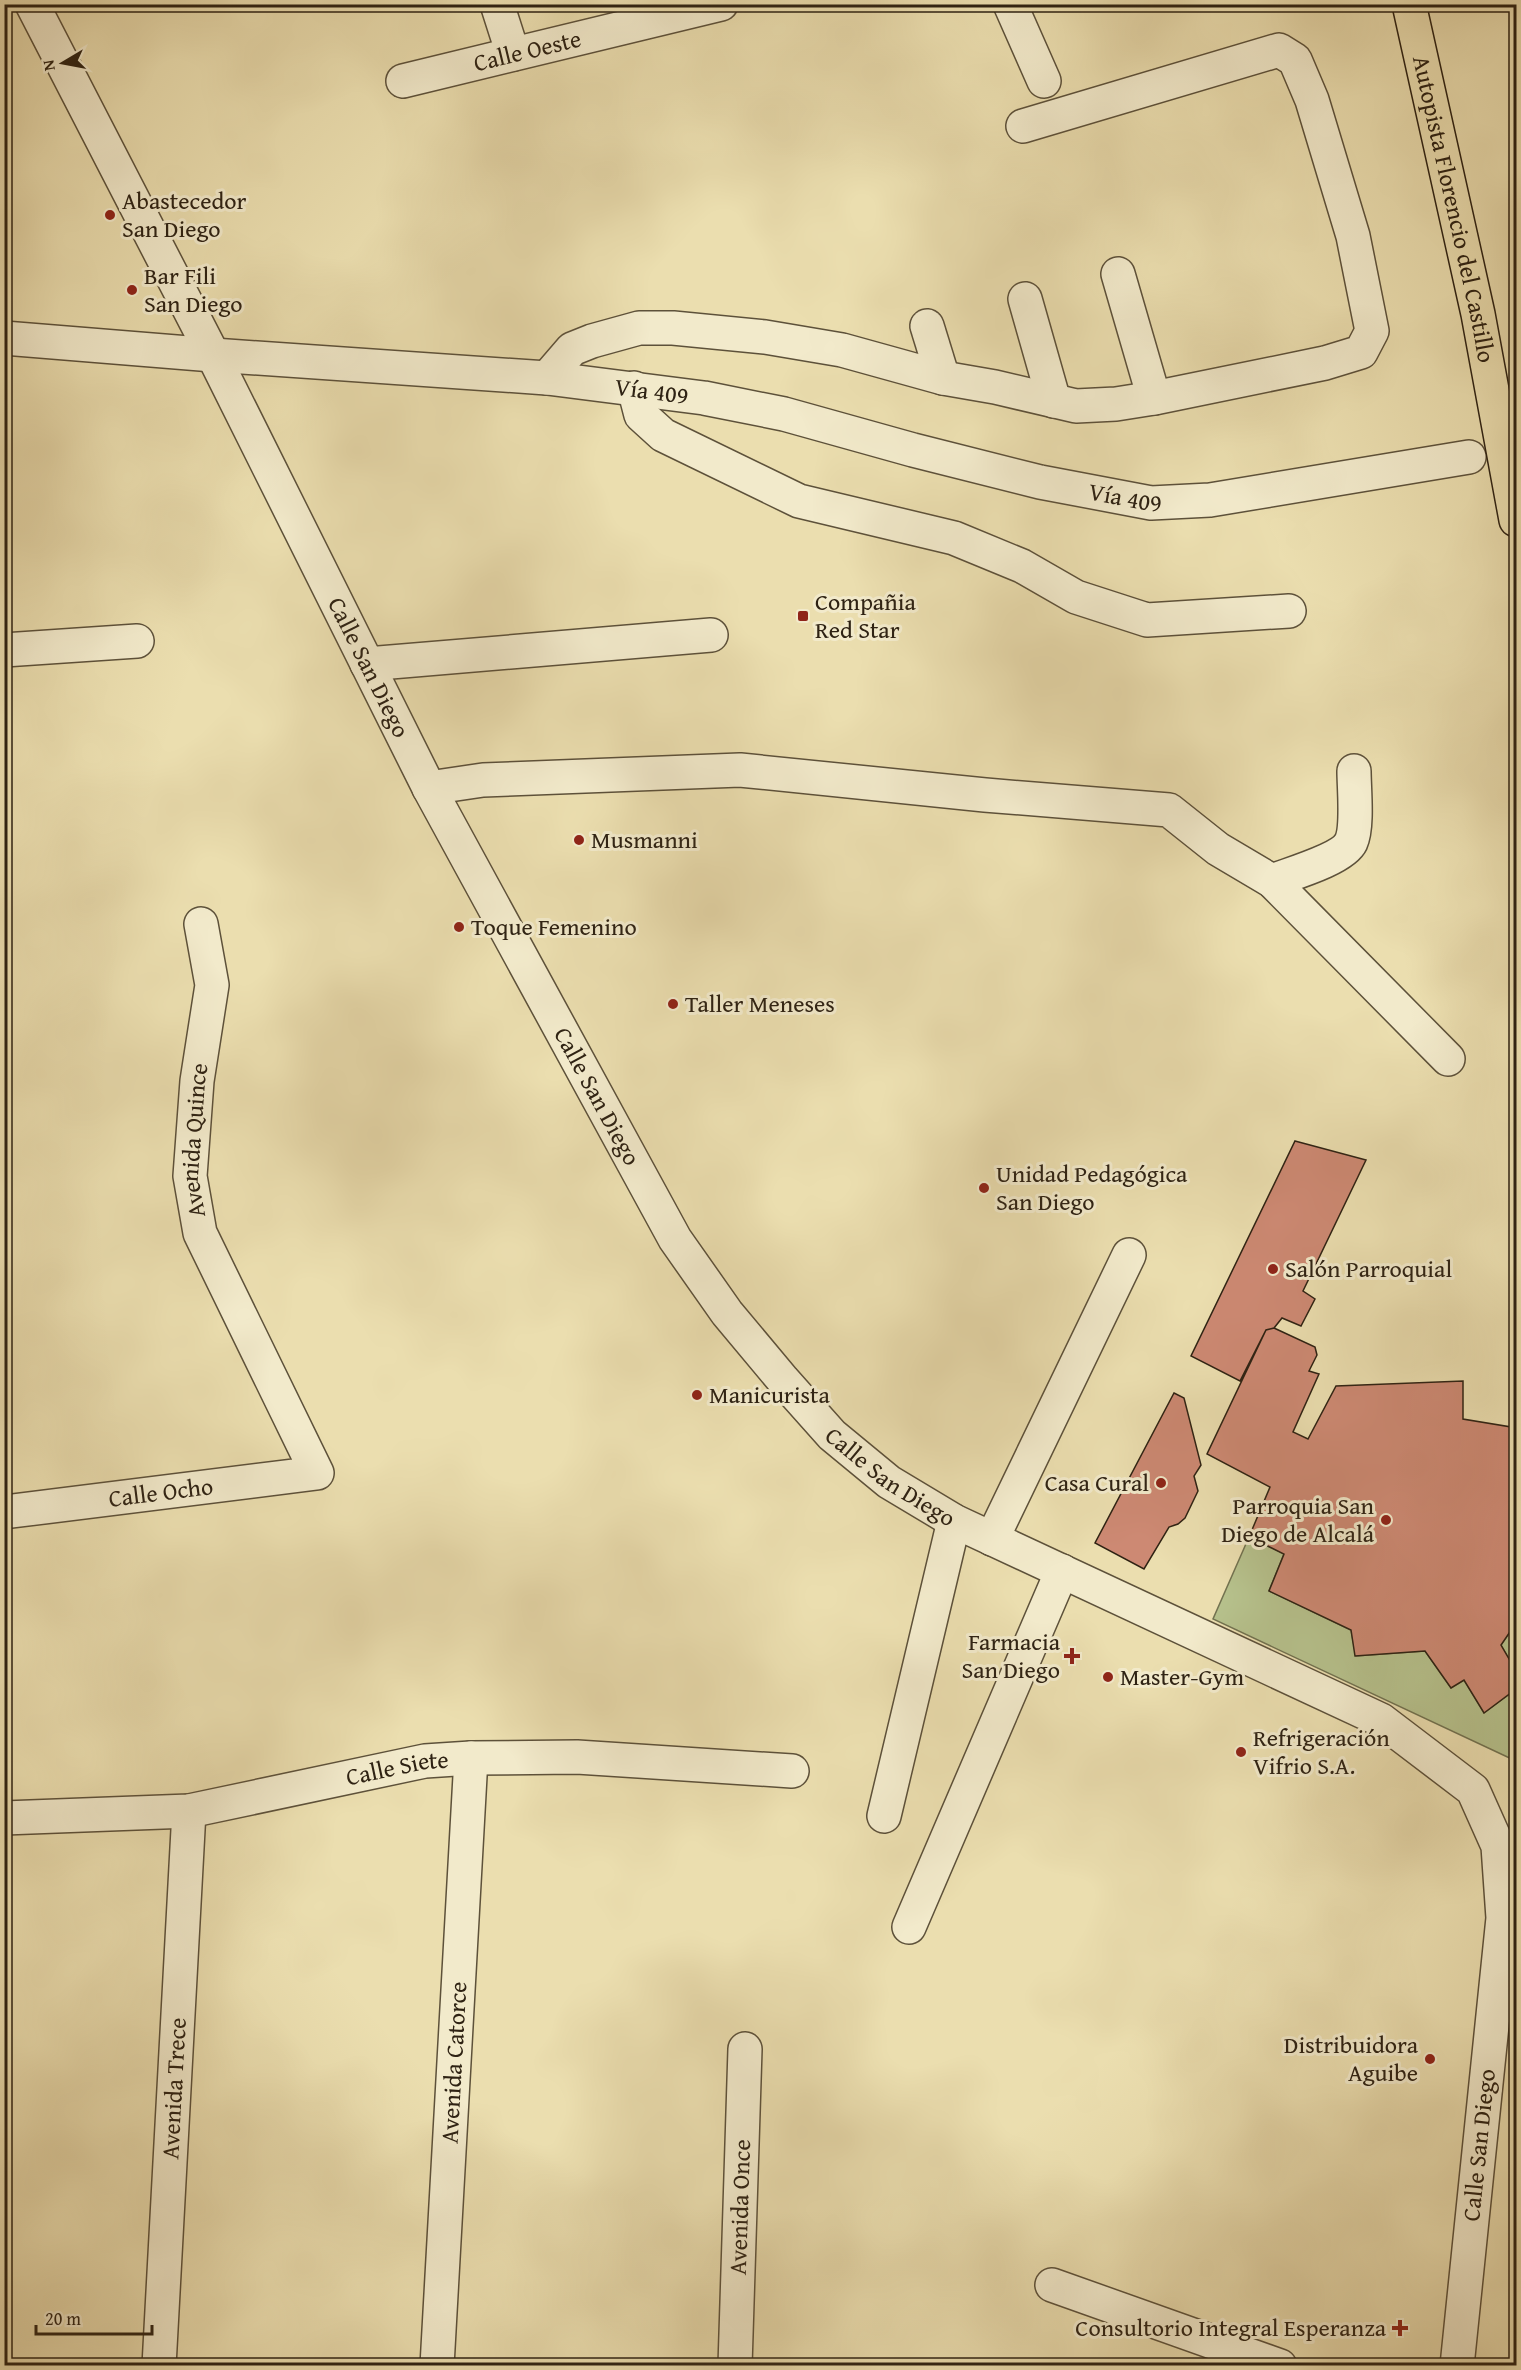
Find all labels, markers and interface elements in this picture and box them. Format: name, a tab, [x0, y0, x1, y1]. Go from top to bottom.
street label: Calle Oeste	[470, 20, 585, 80]
north arrow	[33, 33, 93, 93]
street label: Autopista Florencio del Castillo	[1404, 52, 1505, 365]
text: N	[35, 58, 61, 73]
place label: Abastecedor San Diego	[122, 183, 247, 246]
marker: Abastecedor San Diego	[103, 208, 117, 222]
place label: Bar Fili San Diego	[144, 258, 243, 321]
marker: Bar Fili San Diego	[125, 283, 139, 297]
street label: Vía 409	[613, 369, 691, 413]
street label: Vía 409	[1086, 474, 1163, 520]
place label: Compañia Red Star	[815, 584, 916, 647]
street label: Calle San Diego	[319, 591, 419, 743]
marker: Compañia Red Star	[796, 609, 810, 623]
place label: Musmanni	[591, 822, 698, 857]
marker: Musmanni	[572, 833, 586, 847]
place label: Toque Femenino	[471, 909, 637, 944]
marker: Toque Femenino	[452, 920, 466, 934]
place label: Taller Meneses	[685, 986, 835, 1021]
marker: Taller Meneses	[666, 997, 680, 1011]
street label: Calle San Diego	[546, 1020, 650, 1172]
street label: Avenida Quince	[172, 1060, 217, 1220]
place label: Unidad Pedagógica San Diego	[996, 1156, 1188, 1219]
marker: Unidad Pedagógica San Diego	[977, 1181, 991, 1195]
place label: Salón Parroquial	[1285, 1251, 1452, 1286]
marker: Salón Parroquial	[1266, 1262, 1280, 1276]
place label: Manicurista	[709, 1377, 830, 1412]
marker: Manicurista	[690, 1388, 704, 1402]
street label: Calle San Diego	[818, 1418, 962, 1535]
place label: Casa Cural	[1045, 1465, 1149, 1500]
street label: Calle Ocho	[106, 1468, 215, 1516]
marker: Casa Cural	[1154, 1476, 1168, 1490]
place label: Parroquia San Diego de Alcalá	[1221, 1488, 1375, 1551]
marker: Parroquia San Diego de Alcalá	[1379, 1513, 1393, 1527]
place label: Farmacia San Diego	[961, 1624, 1061, 1687]
marker: Farmacia San Diego	[1065, 1649, 1079, 1663]
place label: Master-Gym	[1120, 1659, 1245, 1694]
marker: Master-Gym	[1101, 1670, 1115, 1684]
place label: Refrigeración Vifrio S.A.	[1253, 1720, 1390, 1783]
street label: Calle Siete	[343, 1742, 450, 1794]
marker: Refrigeración Vifrio S.A.	[1234, 1745, 1248, 1759]
street label: Avenida Catorce	[431, 1980, 475, 2144]
street label: Avenida Trece	[152, 2017, 195, 2160]
place label: Distribuidora Aguibe	[1284, 2027, 1419, 2090]
marker: Distribuidora Aguibe	[1423, 2052, 1437, 2066]
street label: Calle San Diego	[1453, 2067, 1504, 2223]
street label: Avenida Once	[720, 2139, 759, 2275]
scale bar	[36, 2298, 152, 2336]
text: 20 m	[45, 2305, 81, 2332]
place label: Consultorio Integral Esperanza	[1075, 2310, 1387, 2345]
marker: Consultorio Integral Esperanza	[1391, 2319, 1409, 2337]

